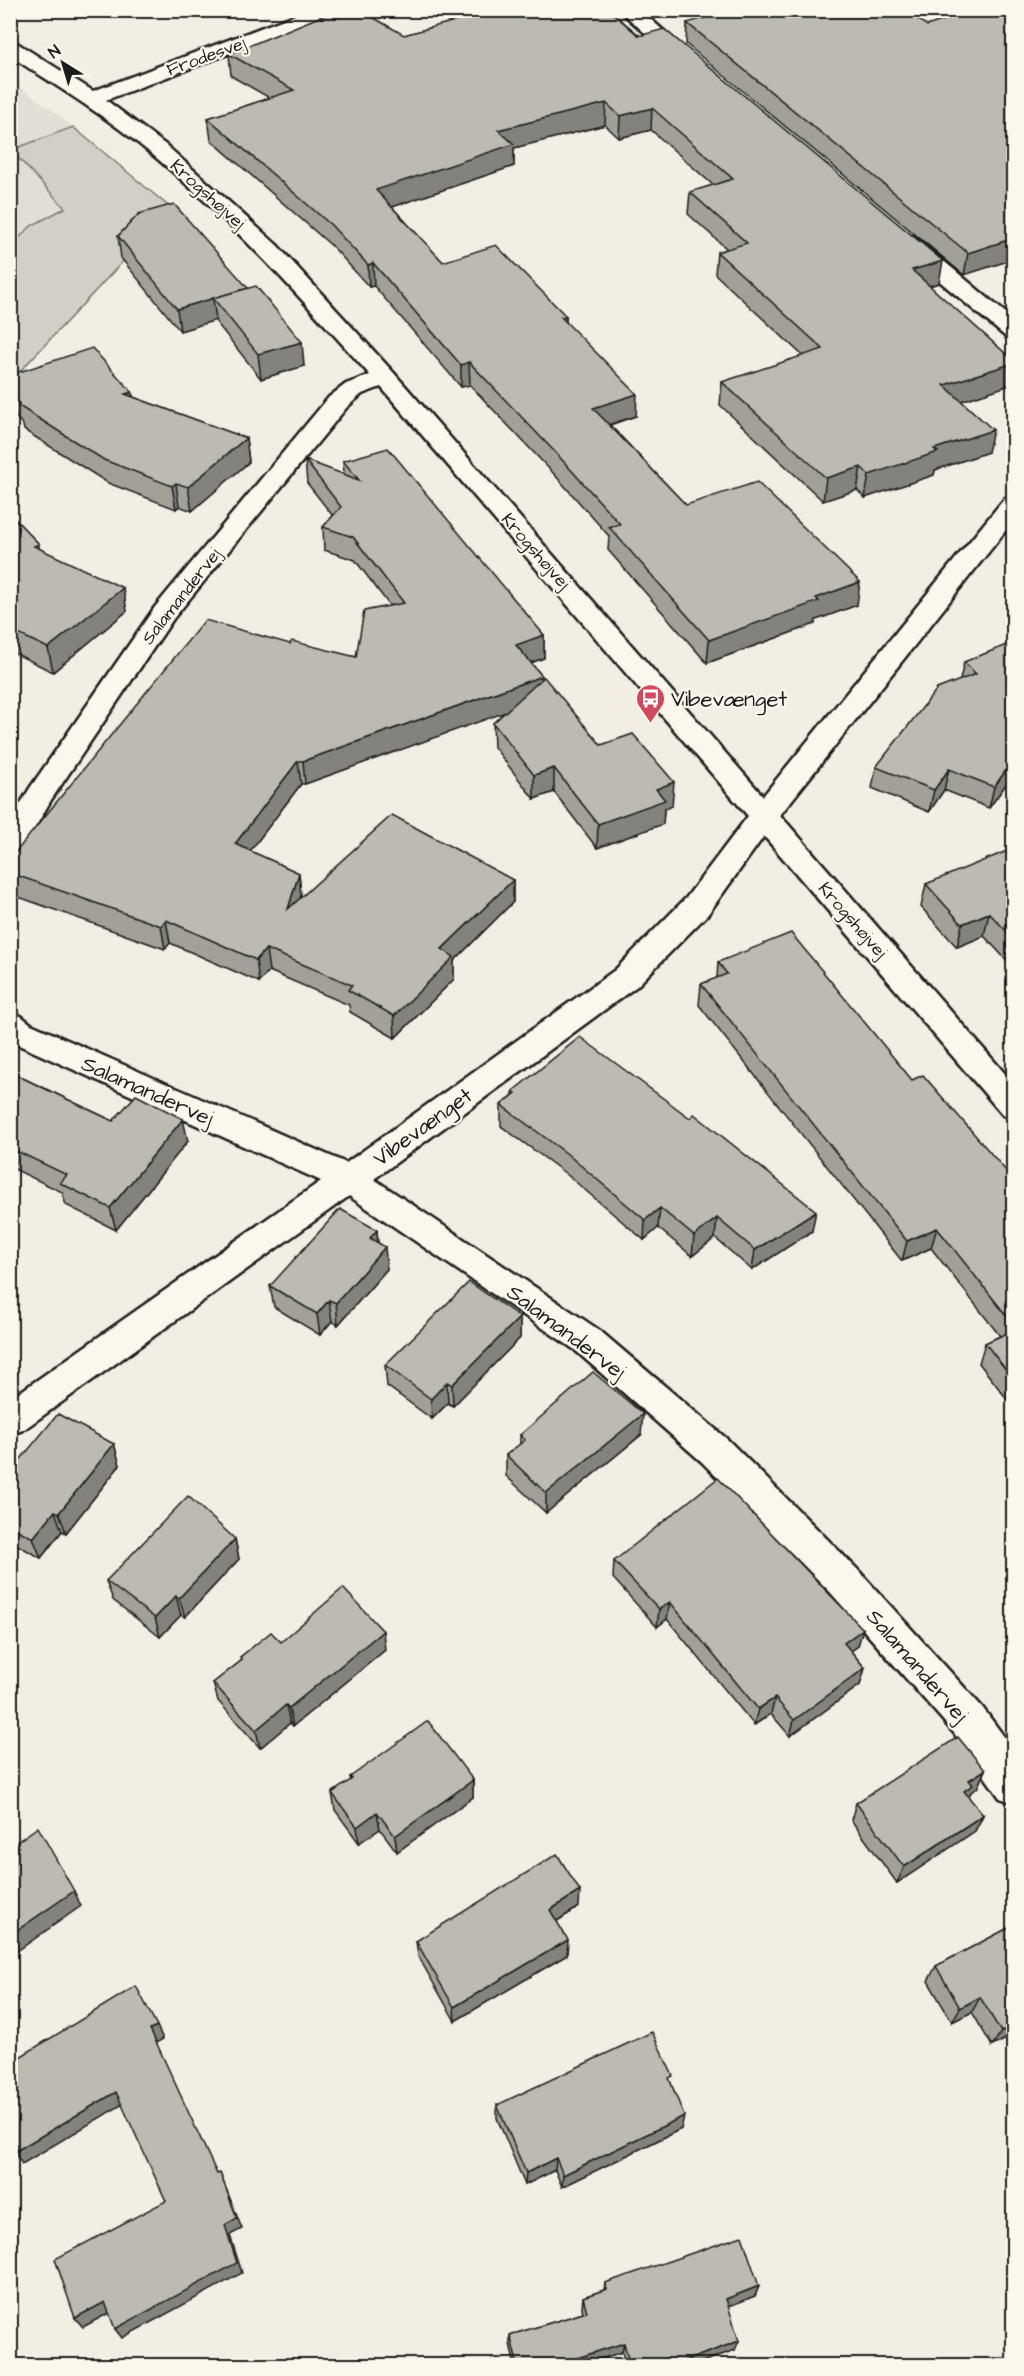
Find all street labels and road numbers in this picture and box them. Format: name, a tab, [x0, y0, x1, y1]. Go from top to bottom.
street label: Frodesvej	[163, 30, 250, 82]
street label: Krogshøjvej	[164, 154, 251, 236]
street label: Krogshøjvej	[495, 508, 576, 596]
street label: Salamandervej	[136, 542, 227, 650]
street label: Krogshøjvej	[812, 877, 893, 965]
street label: Salamandervej	[76, 1048, 219, 1134]
street label: Vibevænget	[367, 1080, 480, 1175]
street label: Salamandervej	[500, 1277, 632, 1387]
street label: Salamandervej	[859, 1602, 975, 1730]

